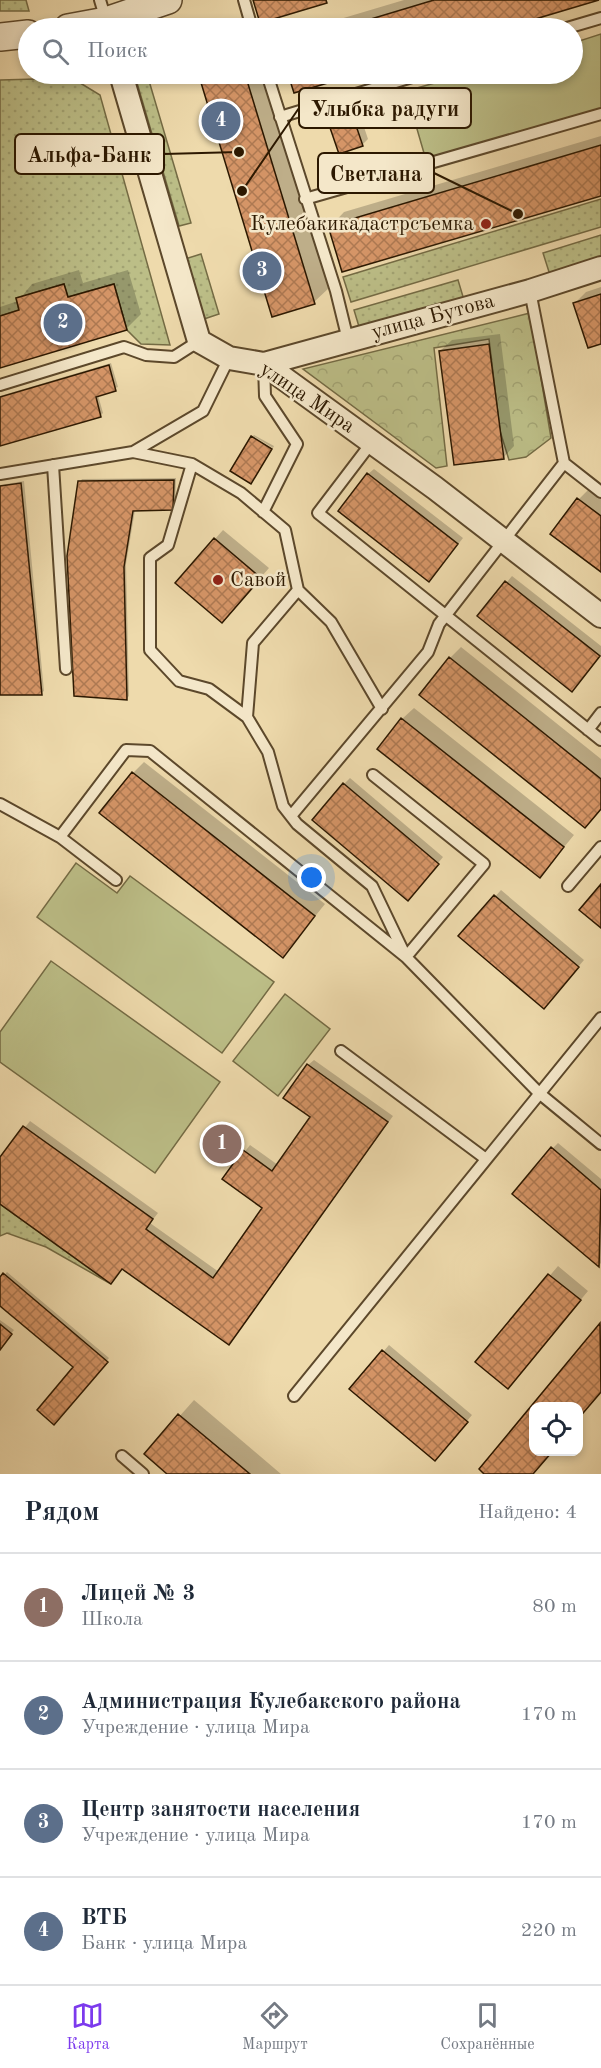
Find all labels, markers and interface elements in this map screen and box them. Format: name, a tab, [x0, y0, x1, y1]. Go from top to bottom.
search box	[18, 18, 583, 84]
icon: search	[39, 35, 72, 68]
text: Поиск	[87, 40, 148, 62]
callout: Улыбка радуги	[299, 88, 471, 128]
pin: 4	[202, 98, 240, 144]
text: Улыбка радуги	[311, 99, 459, 121]
callout: Альфа-Банк	[15, 134, 164, 174]
text: Альфа-Банк	[27, 145, 152, 168]
callout: Светлана	[318, 153, 434, 193]
text: Светлана	[330, 164, 422, 186]
place label: Кулебакикадастрсъемка	[250, 214, 474, 235]
marker: Кулебакикадастрсъемка	[479, 217, 493, 231]
pin: 3	[242, 248, 282, 294]
street label: улица Бутова	[369, 291, 497, 343]
pin: 2	[44, 300, 82, 346]
street label: улица Мира	[256, 359, 358, 437]
place label: Савой	[230, 570, 286, 591]
marker: Савой	[211, 573, 225, 587]
your location	[297, 863, 326, 892]
pin: 1	[202, 1122, 242, 1166]
map controls	[529, 1402, 583, 1456]
button: locate	[529, 1402, 583, 1456]
text: Рядом	[24, 1500, 99, 1526]
text: Найдено: 4	[478, 1503, 577, 1523]
text: Лицей № 3	[81, 1583, 195, 1605]
text: 1	[38, 1597, 49, 1617]
text: 80 m	[532, 1597, 577, 1617]
text: Школа	[81, 1610, 143, 1630]
text: Администрация Кулебакского района	[81, 1691, 461, 1713]
text: 2	[38, 1705, 49, 1725]
text: 170 m	[521, 1705, 577, 1725]
text: Учреждение · улица Мира	[81, 1718, 310, 1738]
text: Центр занятости населения	[81, 1799, 360, 1821]
text: 3	[38, 1813, 49, 1833]
text: 170 m	[521, 1813, 577, 1833]
text: Учреждение · улица Мира	[81, 1826, 310, 1846]
text: ВТБ	[81, 1907, 127, 1929]
text: 4	[38, 1921, 49, 1941]
text: 220 m	[521, 1921, 577, 1941]
text: Банк · улица Мира	[81, 1934, 247, 1954]
tab: Карта	[66, 1999, 110, 2055]
tab: Маршрут	[242, 1999, 308, 2055]
tab: Сохранённые	[440, 1999, 535, 2055]

